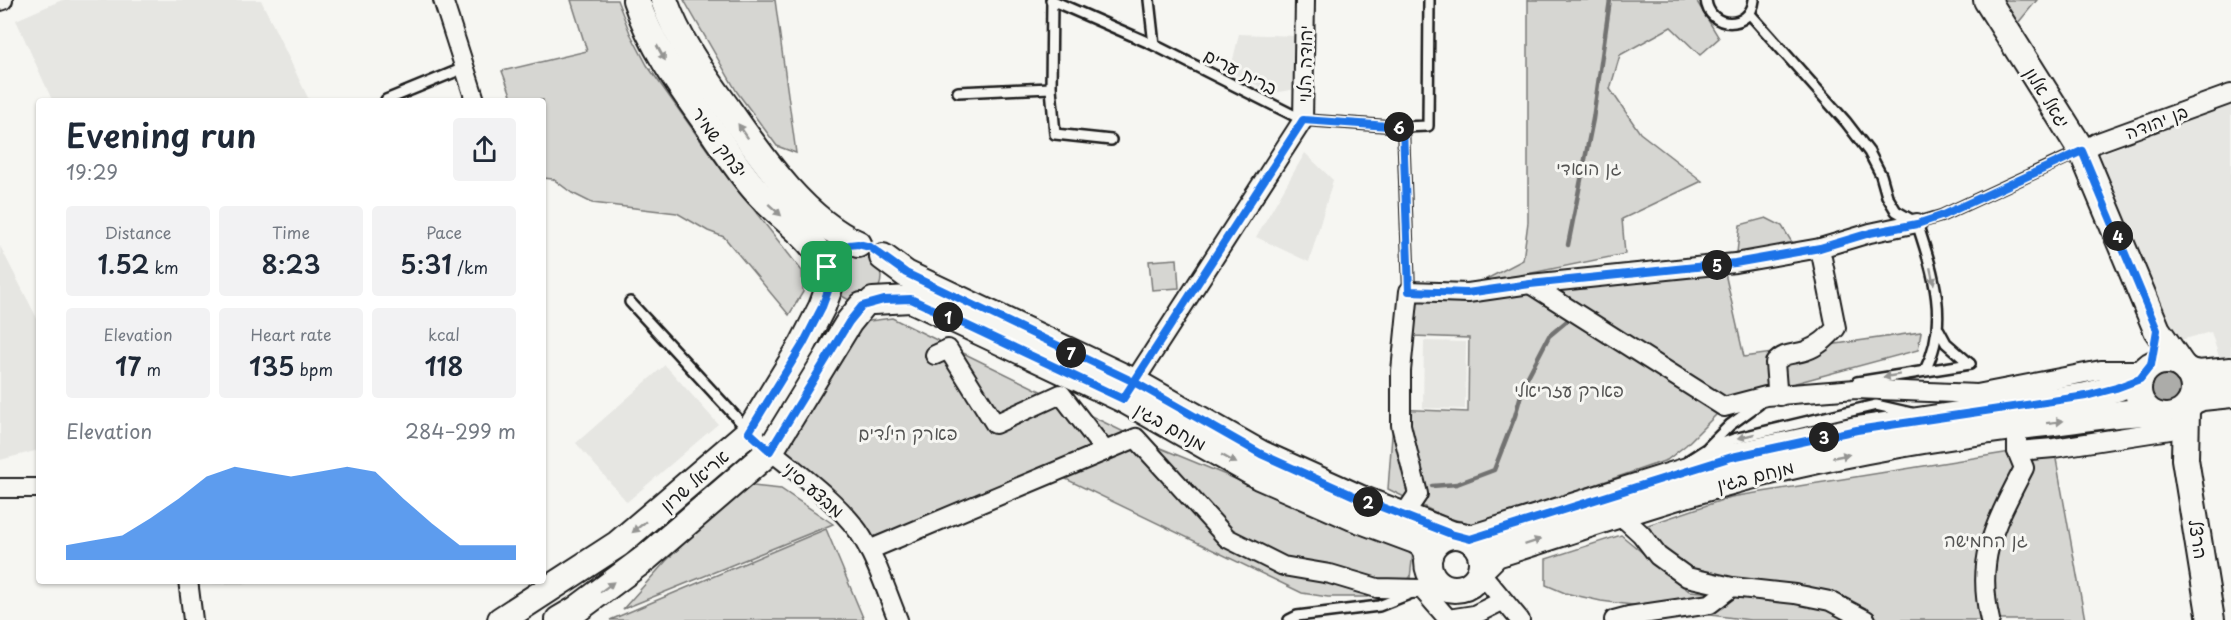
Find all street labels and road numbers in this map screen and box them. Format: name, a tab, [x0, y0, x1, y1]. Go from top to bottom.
street label: יהודה הלוי	[1290, 25, 1318, 103]
street label: ברית ערים	[1200, 41, 1282, 101]
street label: יגאל אלון	[2019, 61, 2077, 133]
street label: בן יהודה	[2121, 97, 2191, 145]
street label: יצחק שמיר	[686, 101, 754, 183]
street label: מנחם בגין	[1130, 395, 1212, 457]
street label: אריאל שרון	[654, 442, 734, 518]
street label: מנחם בגין	[1714, 452, 1796, 498]
street label: מבצע סיני	[777, 454, 851, 524]
street label: הרצל	[2183, 517, 2215, 561]

